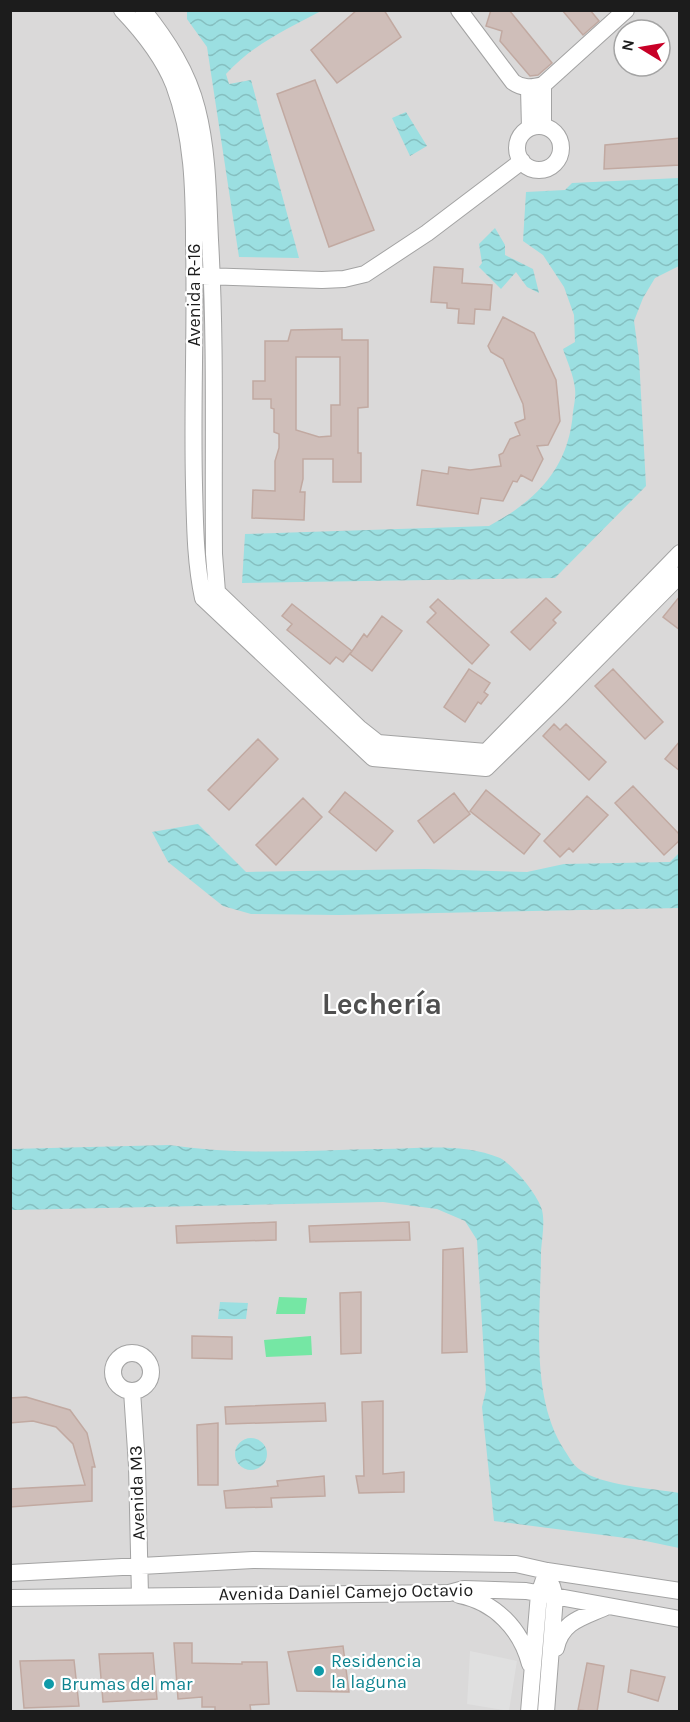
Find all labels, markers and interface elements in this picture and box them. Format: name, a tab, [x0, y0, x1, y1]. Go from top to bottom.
north arrow	[612, 18, 672, 78]
text: N	[617, 38, 638, 53]
street label: Avenida R-16	[183, 244, 205, 346]
district label: Lechería	[322, 986, 442, 1022]
street label: Avenida M3	[124, 1445, 150, 1541]
street label: Avenida Daniel Camejo Octavio	[219, 1579, 473, 1605]
place label: Residencia la laguna	[331, 1650, 421, 1693]
marker: Residencia la laguna	[312, 1664, 326, 1678]
place label: Brumas del mar	[61, 1673, 193, 1695]
marker: Brumas del mar	[42, 1677, 56, 1691]

